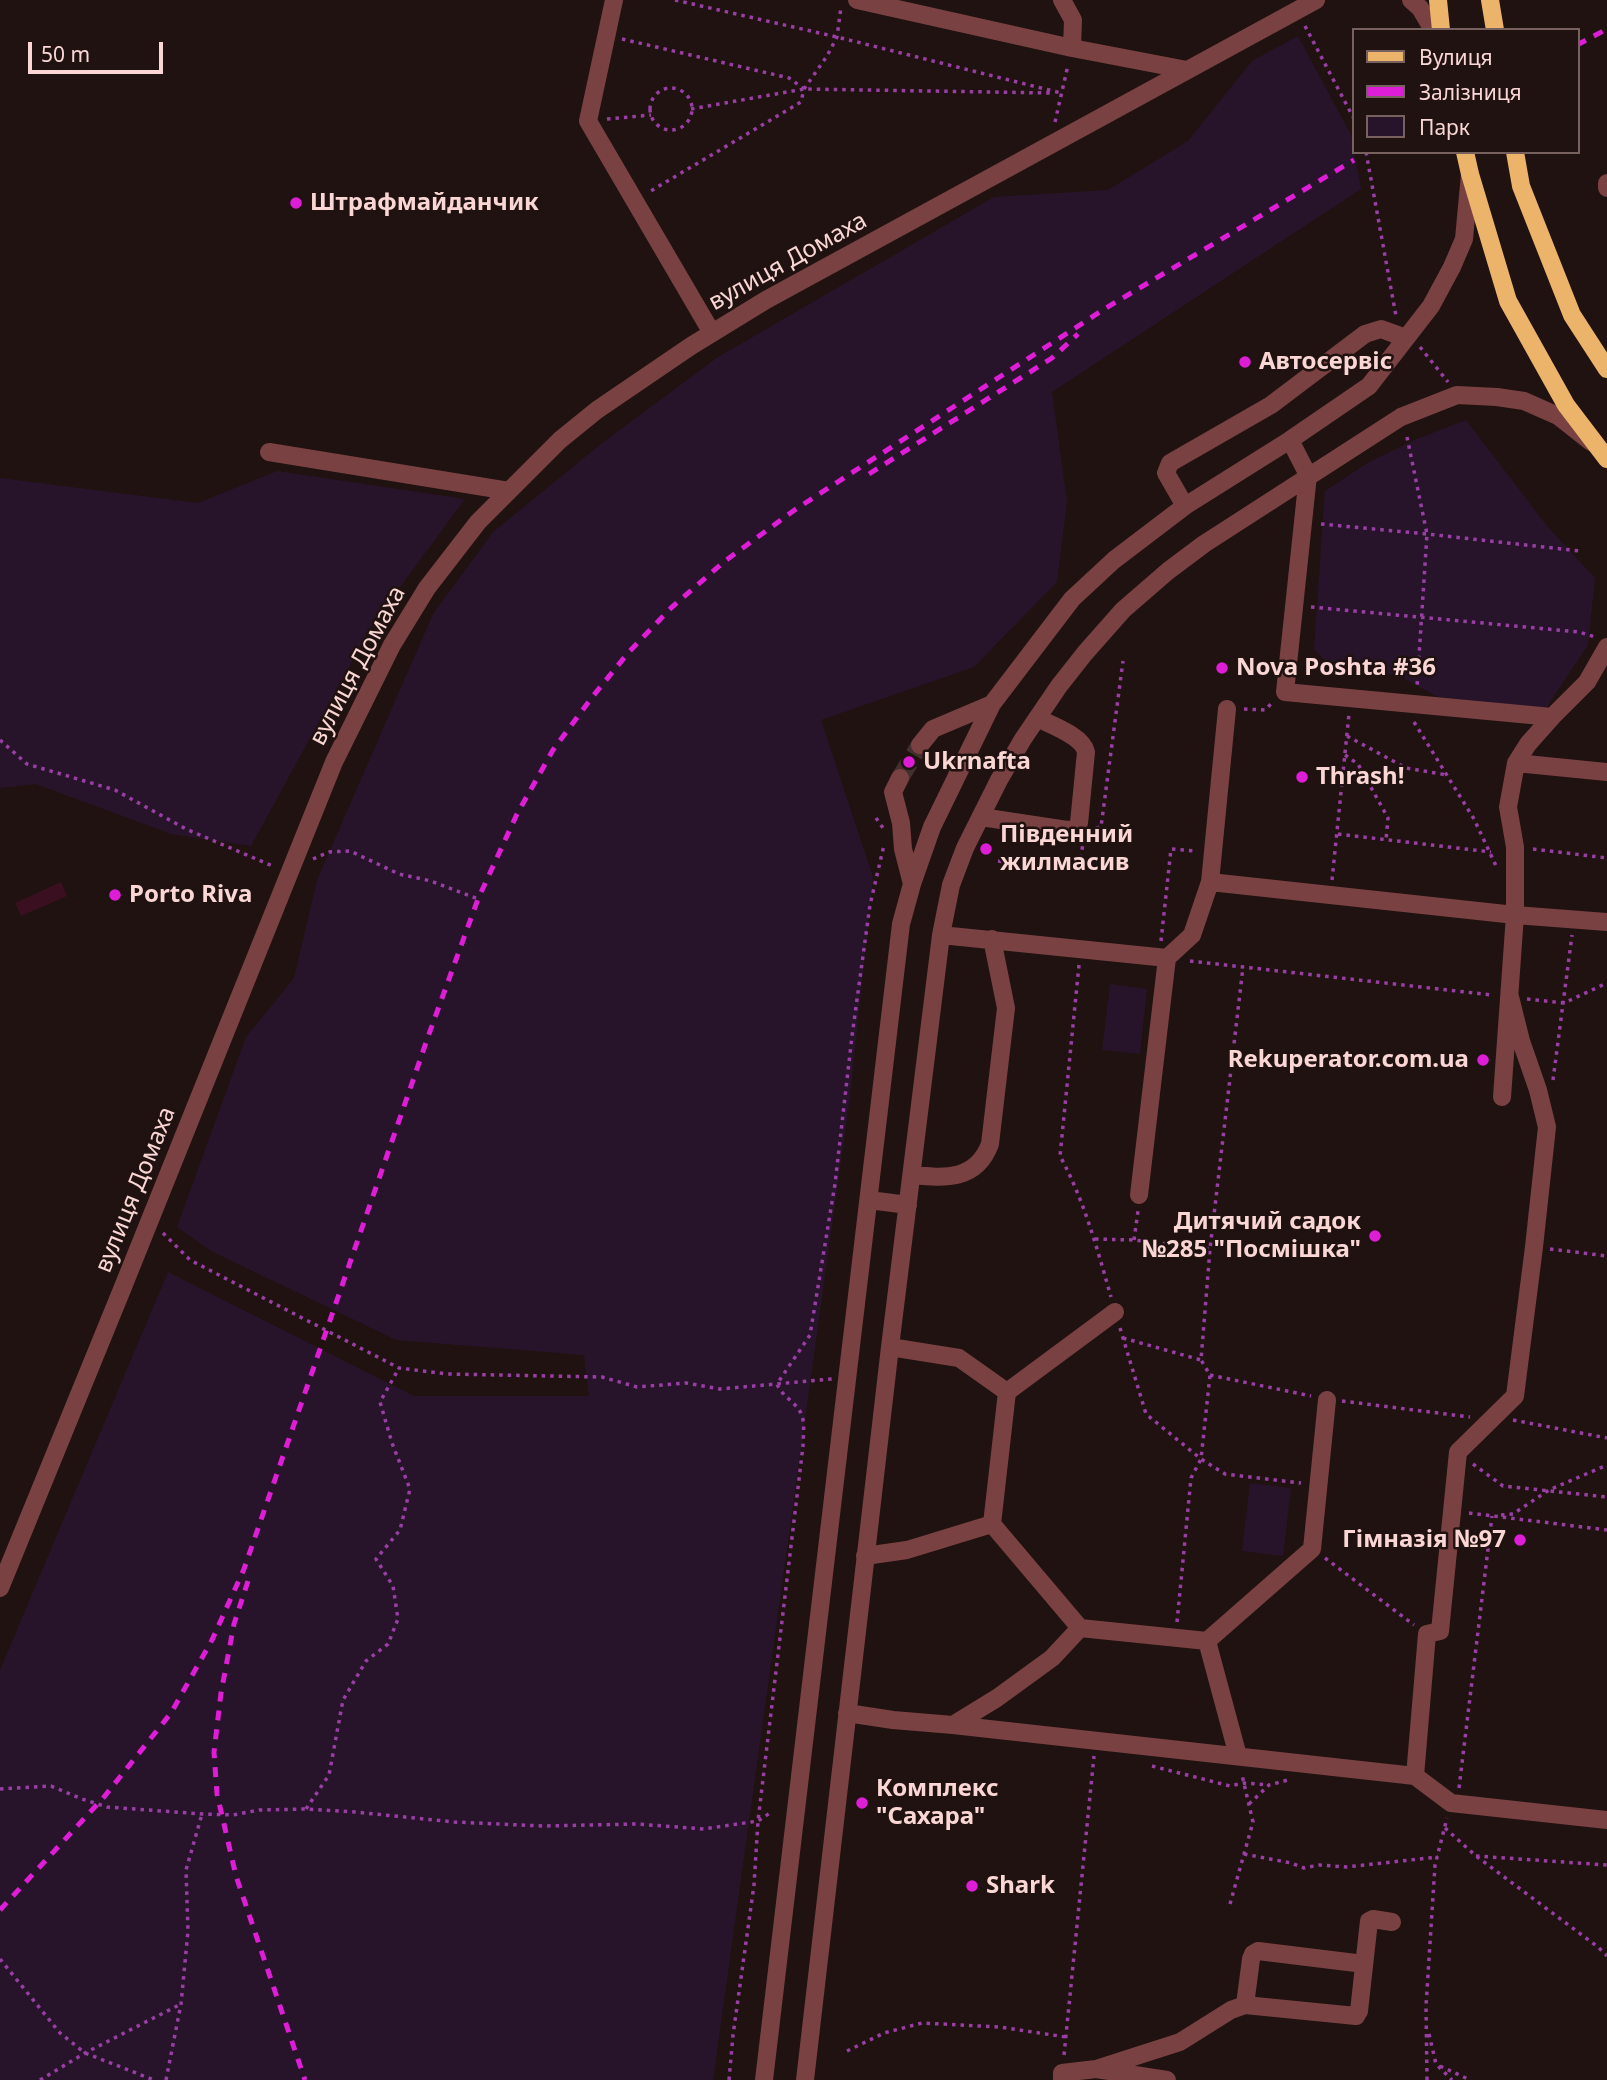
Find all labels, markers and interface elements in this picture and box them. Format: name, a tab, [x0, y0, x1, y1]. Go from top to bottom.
scale bar	[32, 28, 166, 72]
legend	[1352, 28, 1579, 154]
text: 50 m	[41, 40, 90, 68]
text: Вулиця	[1419, 43, 1493, 71]
text: Залізниця	[1419, 78, 1522, 106]
text: Парк	[1419, 113, 1470, 141]
place label: Штрафмайданчик	[310, 189, 539, 217]
marker: Штрафмайданчик	[288, 195, 304, 211]
street label: вулиця Домаха	[704, 207, 872, 317]
place label: Автосервіс	[1259, 348, 1392, 376]
marker: Автосервіс	[1237, 354, 1253, 370]
street label: вулиця Домаха	[304, 581, 412, 751]
place label: Nova Poshta #36	[1236, 654, 1436, 682]
marker: Nova Poshta #36	[1214, 660, 1230, 676]
place label: Ukrnafta	[923, 748, 1031, 776]
marker: Ukrnafta	[901, 754, 917, 770]
place label: Thrash!	[1316, 763, 1404, 791]
marker: Thrash!	[1294, 769, 1310, 785]
place label: Південний жилмасив	[1000, 821, 1133, 877]
marker: Південний жилмасив	[978, 841, 994, 857]
place label: Porto Riva	[129, 881, 252, 909]
marker: Porto Riva	[107, 887, 123, 903]
place label: Rekuperator.com.ua	[1228, 1046, 1469, 1074]
marker: Rekuperator.com.ua	[1475, 1052, 1491, 1068]
street label: вулиця Домаха	[90, 1103, 182, 1277]
place label: Дитячий садок №285 "Посмішка"	[1141, 1208, 1361, 1264]
marker: Дитячий садок №285 "Посмішка"	[1367, 1228, 1383, 1244]
place label: Гімназія №97	[1342, 1526, 1506, 1554]
marker: Гімназія №97	[1512, 1532, 1528, 1548]
place label: Комплекс "Сахара"	[876, 1775, 999, 1831]
marker: Комплекс "Сахара"	[854, 1795, 870, 1811]
place label: Shark	[986, 1872, 1055, 1900]
marker: Shark	[964, 1878, 980, 1894]

